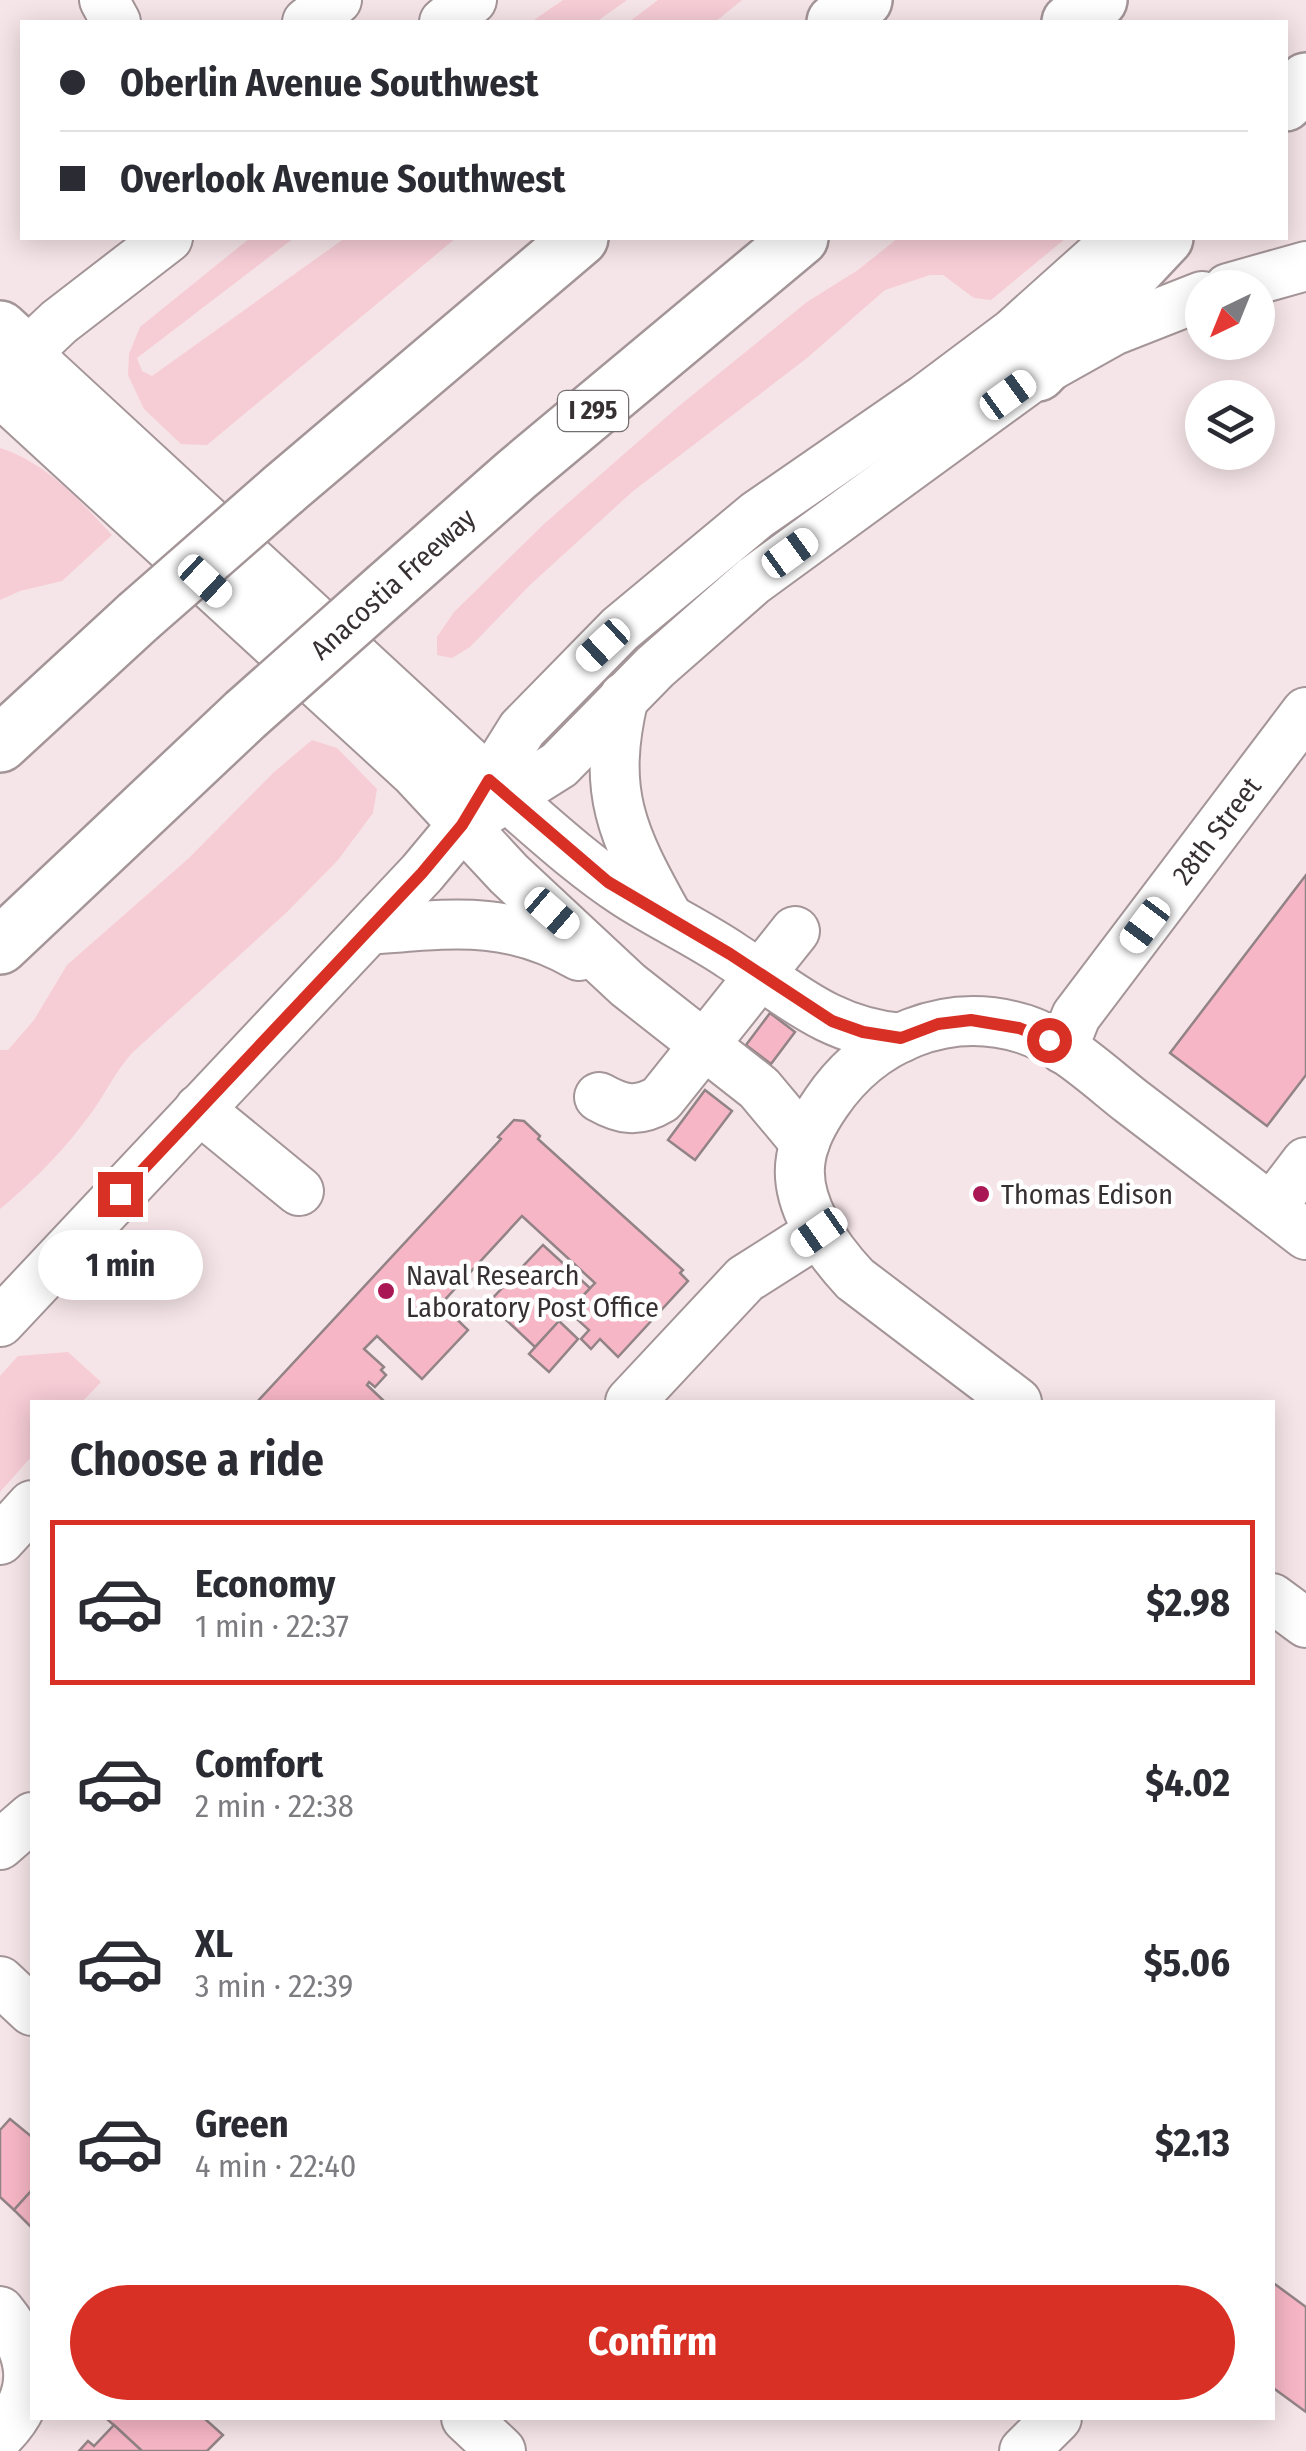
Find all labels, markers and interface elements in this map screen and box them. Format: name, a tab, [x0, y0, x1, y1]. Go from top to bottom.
text: Oberlin Avenue Southwest	[120, 60, 538, 106]
text: Overlook Avenue Southwest	[120, 156, 565, 202]
north arrow	[1185, 270, 1275, 360]
map controls	[1185, 270, 1275, 470]
car	[975, 365, 1041, 425]
button: layers	[1185, 380, 1275, 470]
road number: I 295	[558, 391, 628, 431]
street label: Anacostia Freeway	[304, 501, 482, 666]
car	[757, 523, 823, 583]
car	[173, 550, 237, 612]
car	[571, 614, 635, 676]
street label: 28th Street	[1165, 770, 1268, 891]
car	[520, 882, 584, 944]
car	[1115, 892, 1175, 958]
route start	[1027, 1018, 1072, 1063]
route end	[98, 1172, 143, 1217]
place label: Thomas Edison	[1001, 1178, 1173, 1211]
marker: Thomas Edison	[970, 1183, 992, 1205]
car	[786, 1203, 852, 1261]
callout: 1 min	[38, 1229, 202, 1299]
text: 1 min	[86, 1246, 155, 1284]
place label: Naval Research Laboratory Post Office	[406, 1259, 659, 1324]
marker: Naval Research Laboratory Post Office	[375, 1280, 397, 1302]
text: Choose a ride	[70, 1433, 324, 1487]
icon: car	[75, 1558, 165, 1648]
text: Economy	[195, 1561, 335, 1607]
text: $2.98	[1146, 1580, 1230, 1626]
text: 1 min · 22:37	[195, 1607, 349, 1645]
icon: car	[75, 1738, 165, 1828]
text: Comfort	[195, 1741, 323, 1787]
text: $4.02	[1145, 1760, 1230, 1806]
text: 2 min · 22:38	[195, 1787, 354, 1825]
icon: car	[75, 1918, 165, 2008]
text: XL	[195, 1921, 233, 1967]
text: $5.06	[1144, 1940, 1230, 1986]
text: 3 min · 22:39	[195, 1967, 353, 2005]
icon: car	[75, 2098, 165, 2188]
text: Green	[195, 2101, 289, 2147]
text: $2.13	[1155, 2120, 1230, 2166]
text: 4 min · 22:40	[195, 2147, 356, 2185]
button: Confirm	[70, 2285, 1235, 2400]

